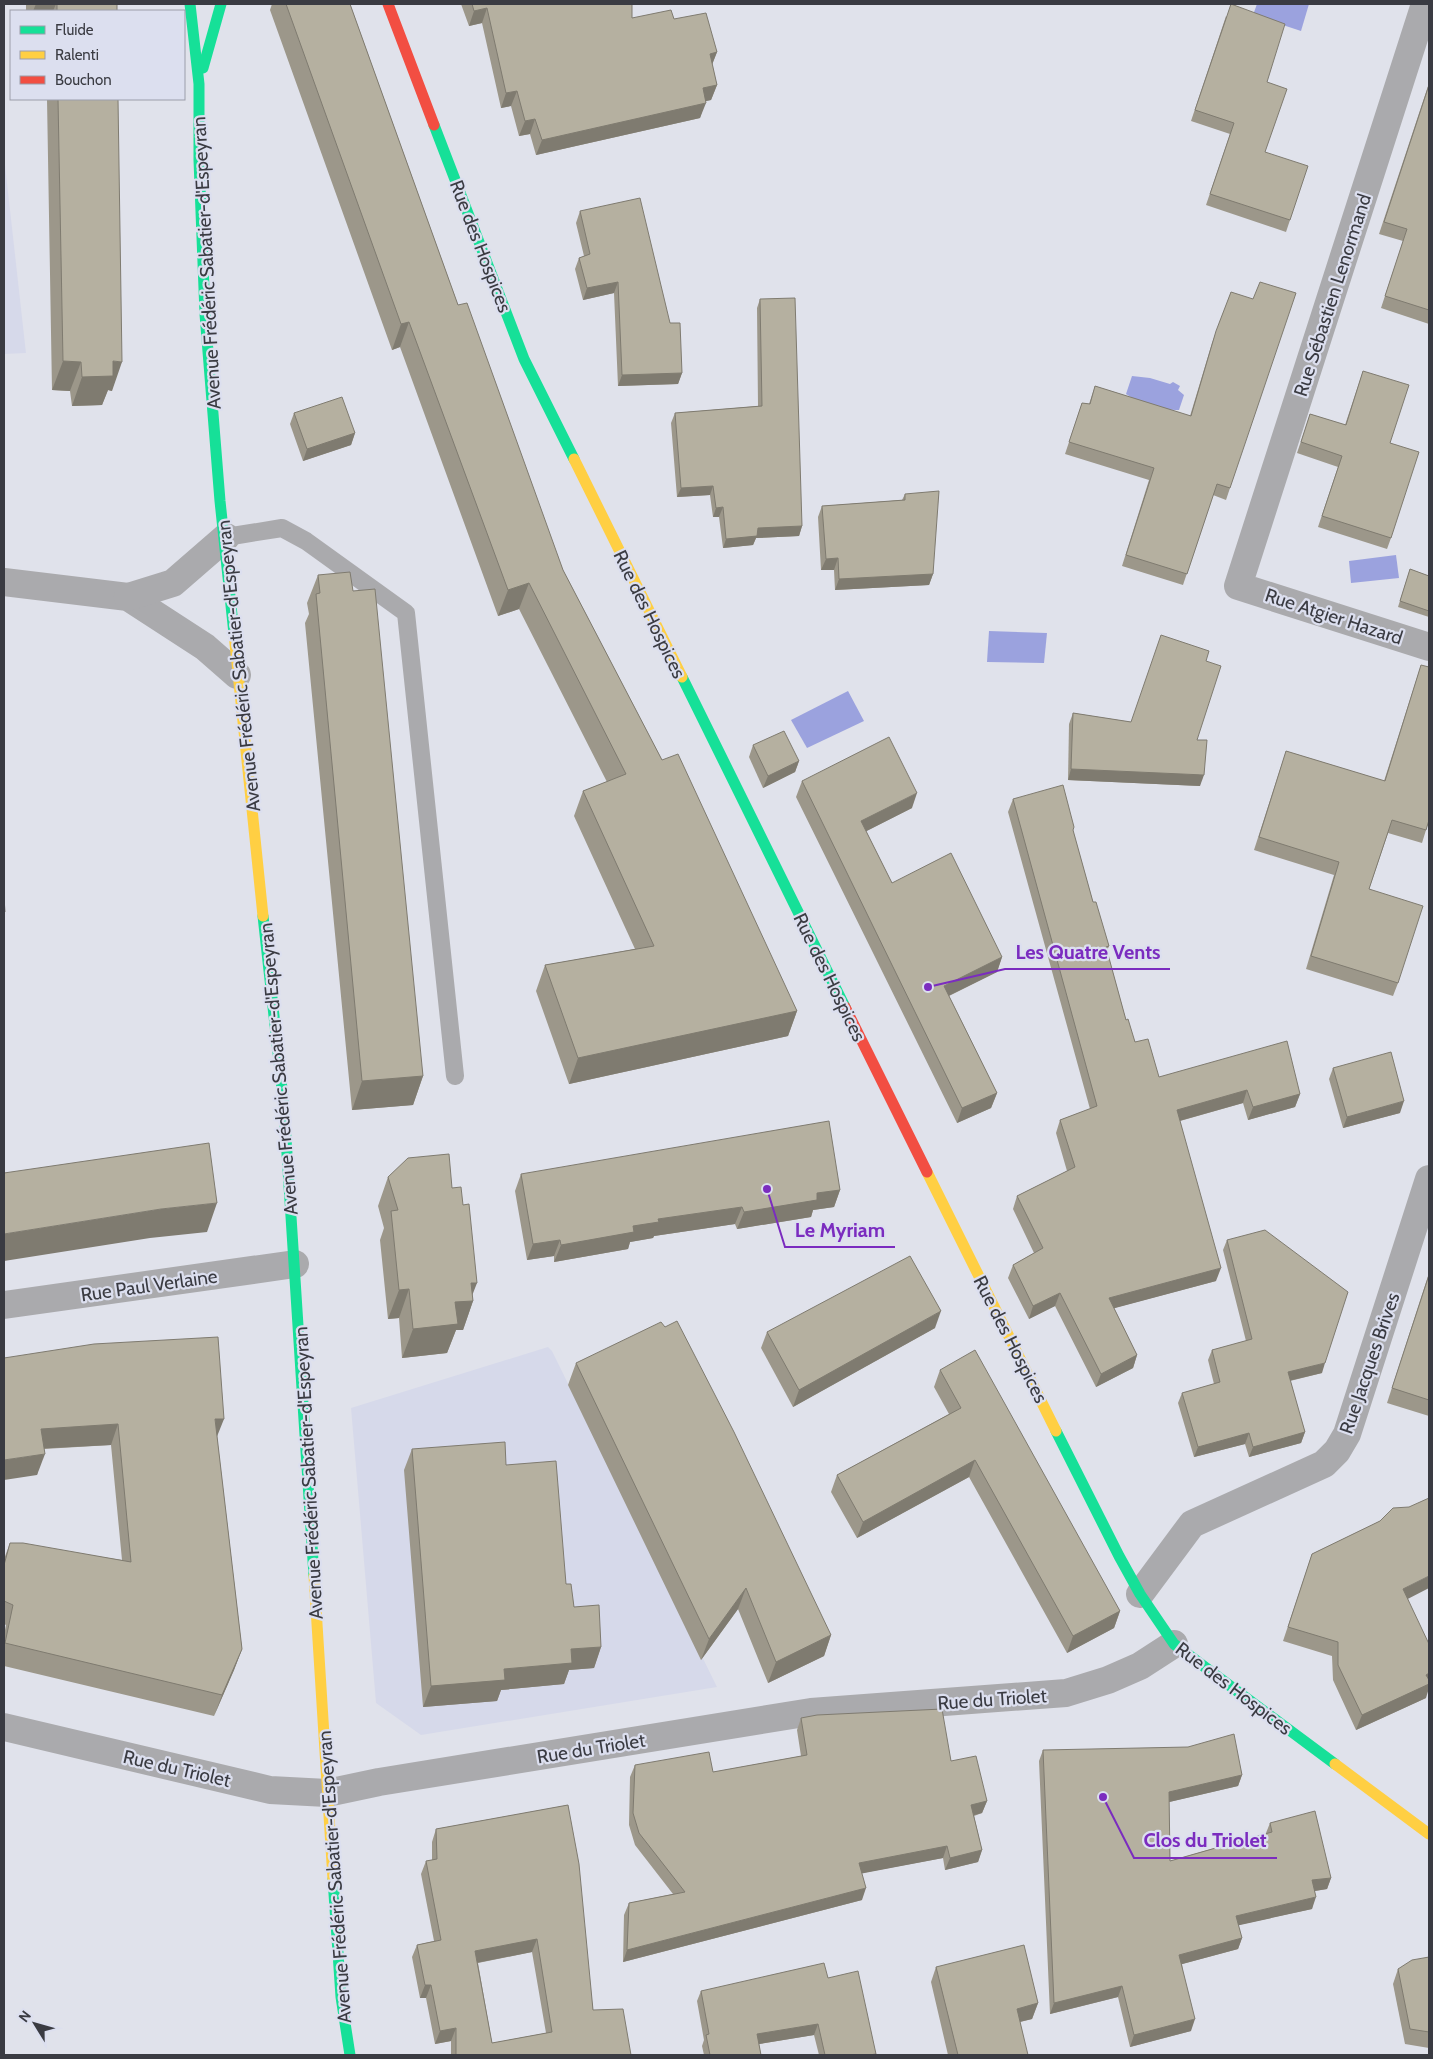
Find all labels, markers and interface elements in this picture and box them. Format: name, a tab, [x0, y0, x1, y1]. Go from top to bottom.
legend	[10, 10, 185, 100]
text: Fluide	[55, 21, 94, 39]
text: Ralenti	[55, 46, 99, 64]
text: Bouchon	[55, 71, 112, 89]
street label: Avenue Frédéric Sabatier-d'Espeyran	[187, 116, 226, 410]
street label: Rue des Hospices	[445, 177, 516, 316]
street label: Rue Sébastien Lenormand	[1289, 191, 1376, 399]
street label: Avenue Frédéric Sabatier-d'Espeyran	[212, 519, 265, 813]
street label: Rue des Hospices	[609, 546, 691, 682]
street label: Rue Atgier Hazard	[1262, 583, 1406, 650]
street label: Rue des Hospices	[789, 909, 871, 1045]
street label: Avenue Frédéric Sabatier-d'Espeyran	[254, 922, 303, 1216]
callout: Les Quatre Vents	[1005, 934, 1170, 969]
text: Les Quatre Vents	[1015, 940, 1161, 964]
callout: Le Myriam	[785, 1212, 895, 1247]
text: Le Myriam	[795, 1218, 885, 1242]
street label: Rue Paul Verlaine	[79, 1264, 219, 1306]
street label: Rue des Hospices	[969, 1272, 1053, 1407]
street label: Rue Jacques Brives	[1335, 1289, 1404, 1437]
street label: Avenue Frédéric Sabatier-d'Espeyran	[289, 1326, 328, 1620]
street label: Rue des Hospices	[1171, 1637, 1297, 1740]
street label: Rue du Triolet	[937, 1684, 1048, 1715]
street label: Rue du Triolet	[535, 1728, 648, 1768]
street label: Avenue Frédéric Sabatier-d'Espeyran	[313, 1730, 356, 2024]
street label: Rue du Triolet	[121, 1745, 233, 1792]
callout: Clos du Triolet	[1134, 1823, 1277, 1858]
text: Clos du Triolet	[1143, 1828, 1267, 1852]
north arrow	[10, 1999, 60, 2049]
text: N	[14, 2007, 35, 2026]

